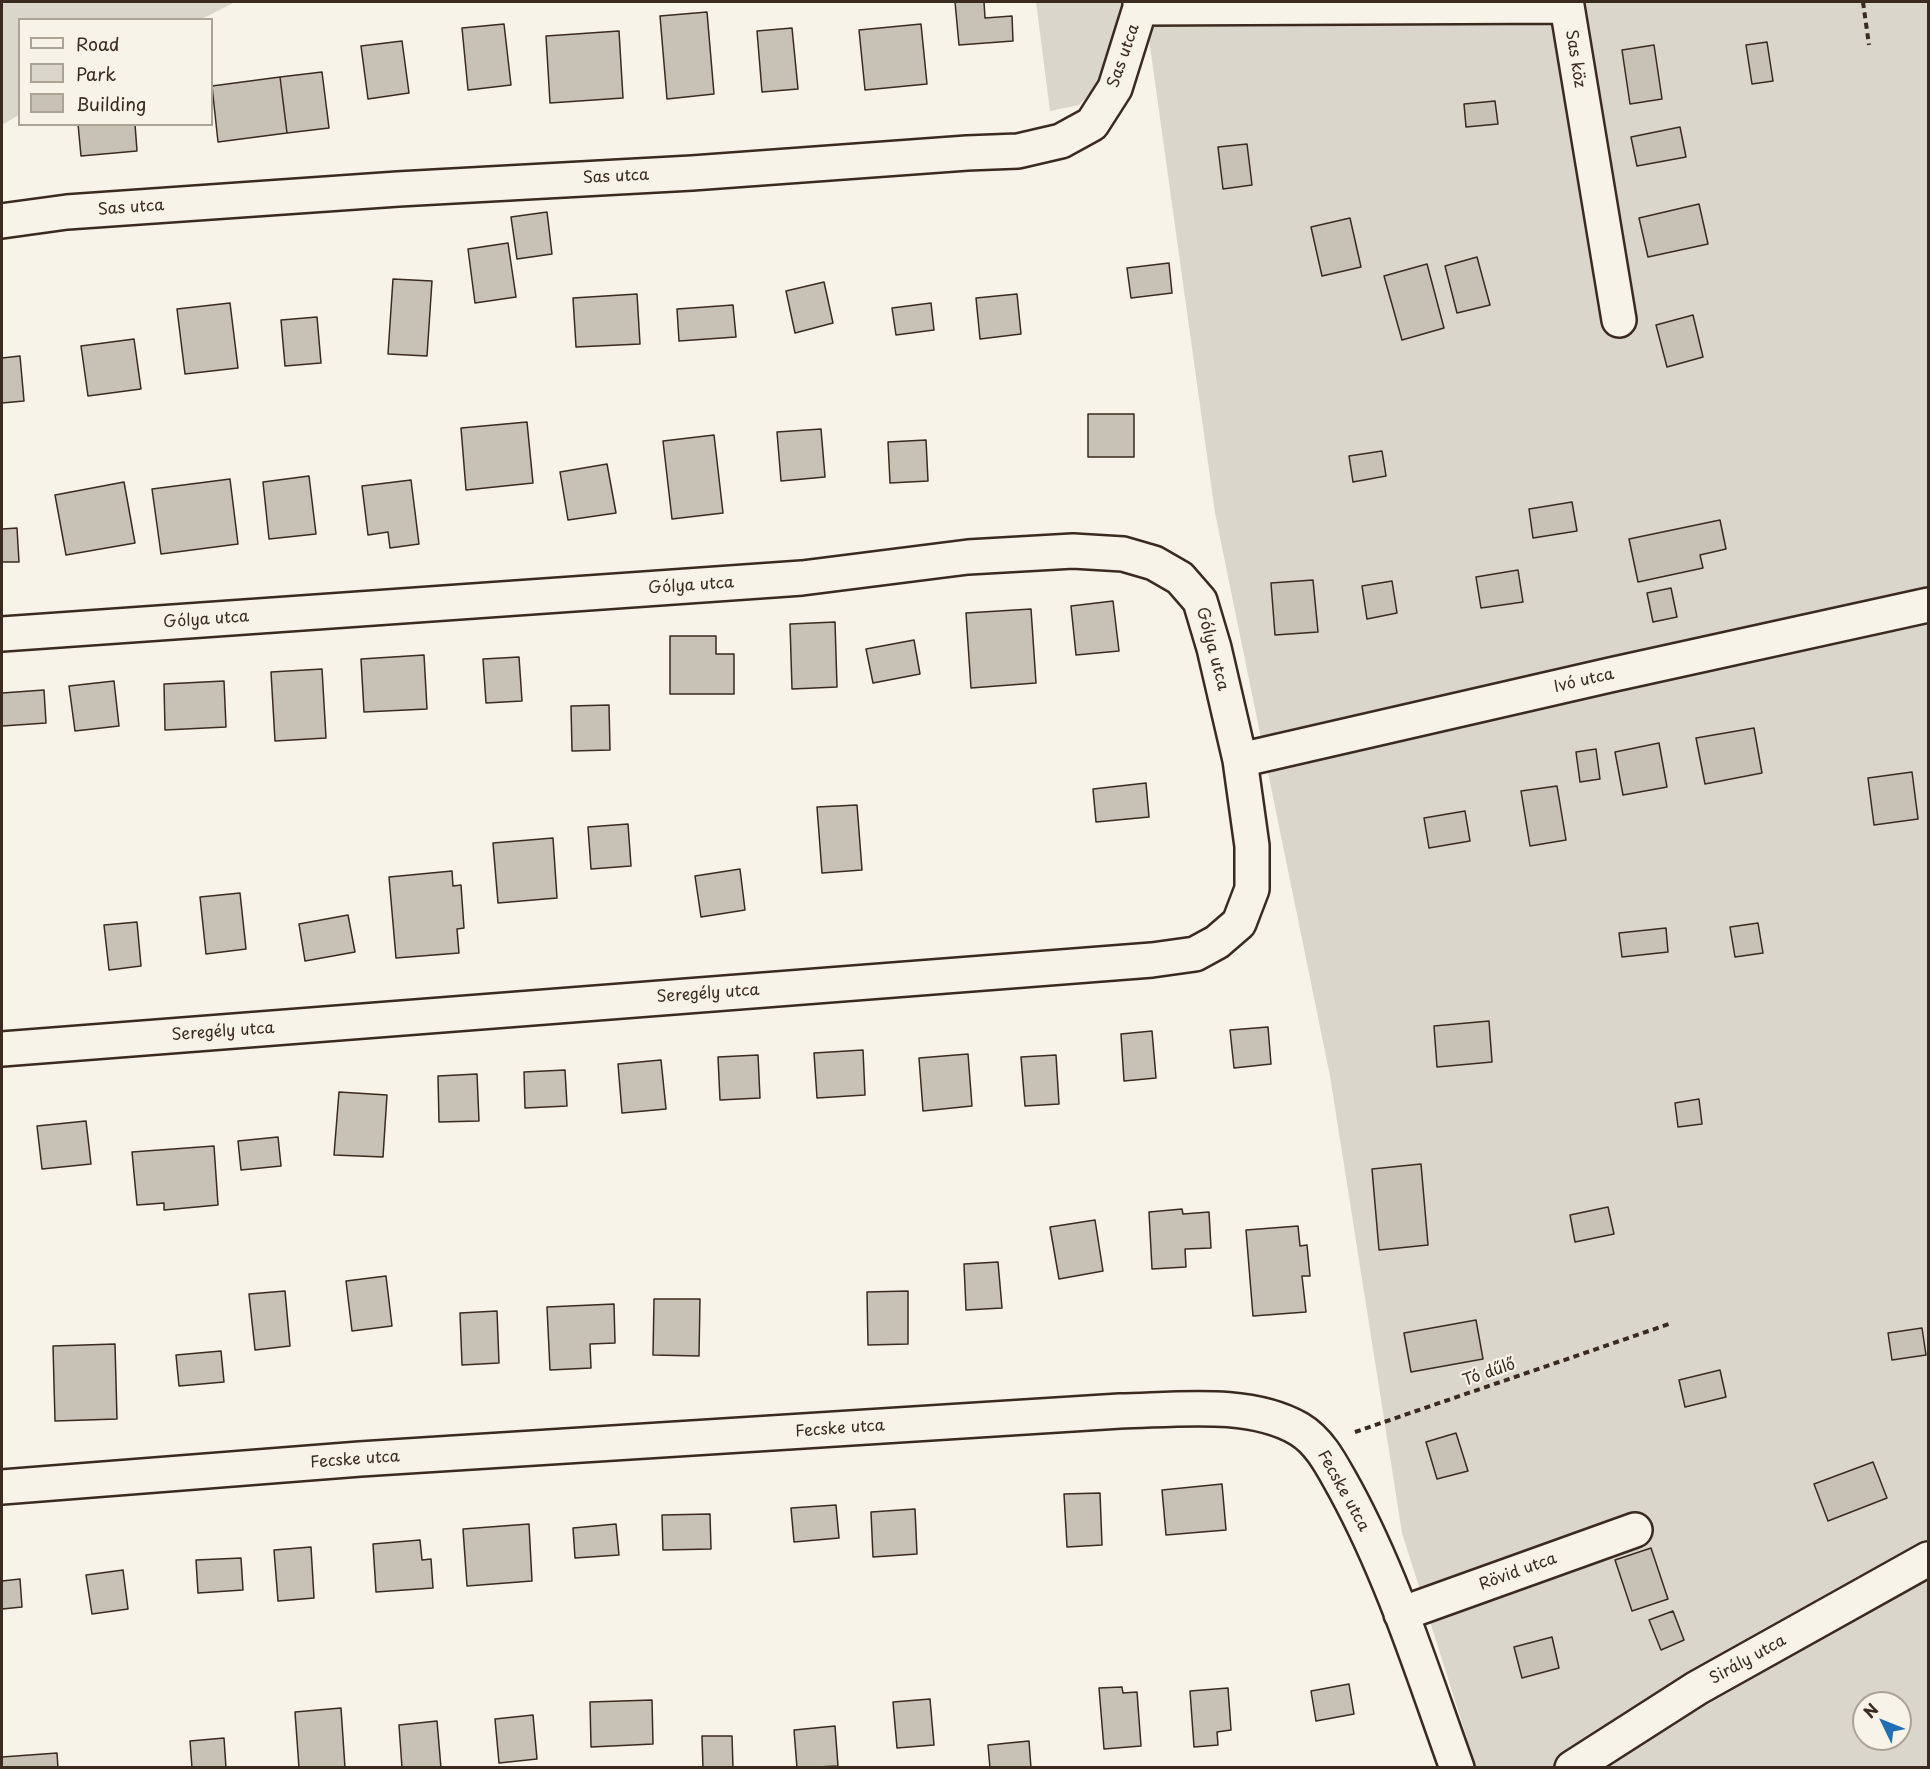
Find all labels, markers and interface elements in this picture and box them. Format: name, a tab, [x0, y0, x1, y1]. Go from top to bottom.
legend	[18, 18, 213, 126]
street label: Sas utca	[1104, 22, 1144, 90]
street label: Sas köz	[1561, 29, 1589, 89]
text: Road	[76, 30, 120, 57]
text: Park	[76, 60, 116, 87]
text: Building	[76, 90, 146, 117]
street label: Sas utca	[582, 166, 650, 188]
street label: Sas utca	[97, 196, 165, 220]
street label: Gólya utca	[648, 573, 734, 599]
street label: Gólya utca	[1192, 605, 1232, 693]
street label: Gólya utca	[163, 607, 249, 633]
street label: Ivó utca	[1552, 665, 1616, 697]
street label: Seregély utca	[656, 981, 760, 1007]
street label: Seregély utca	[171, 1019, 275, 1045]
street label: Tó dűlő	[1460, 1355, 1518, 1391]
street label: Fecske utca	[795, 1416, 885, 1442]
street label: Fecske utca	[310, 1447, 400, 1473]
street label: Fecske utca	[1313, 1447, 1373, 1535]
street label: Rövid utca	[1477, 1549, 1559, 1595]
street label: Sirály utca	[1707, 1631, 1789, 1689]
north arrow	[1852, 1691, 1912, 1751]
text: N	[1857, 1697, 1883, 1723]

